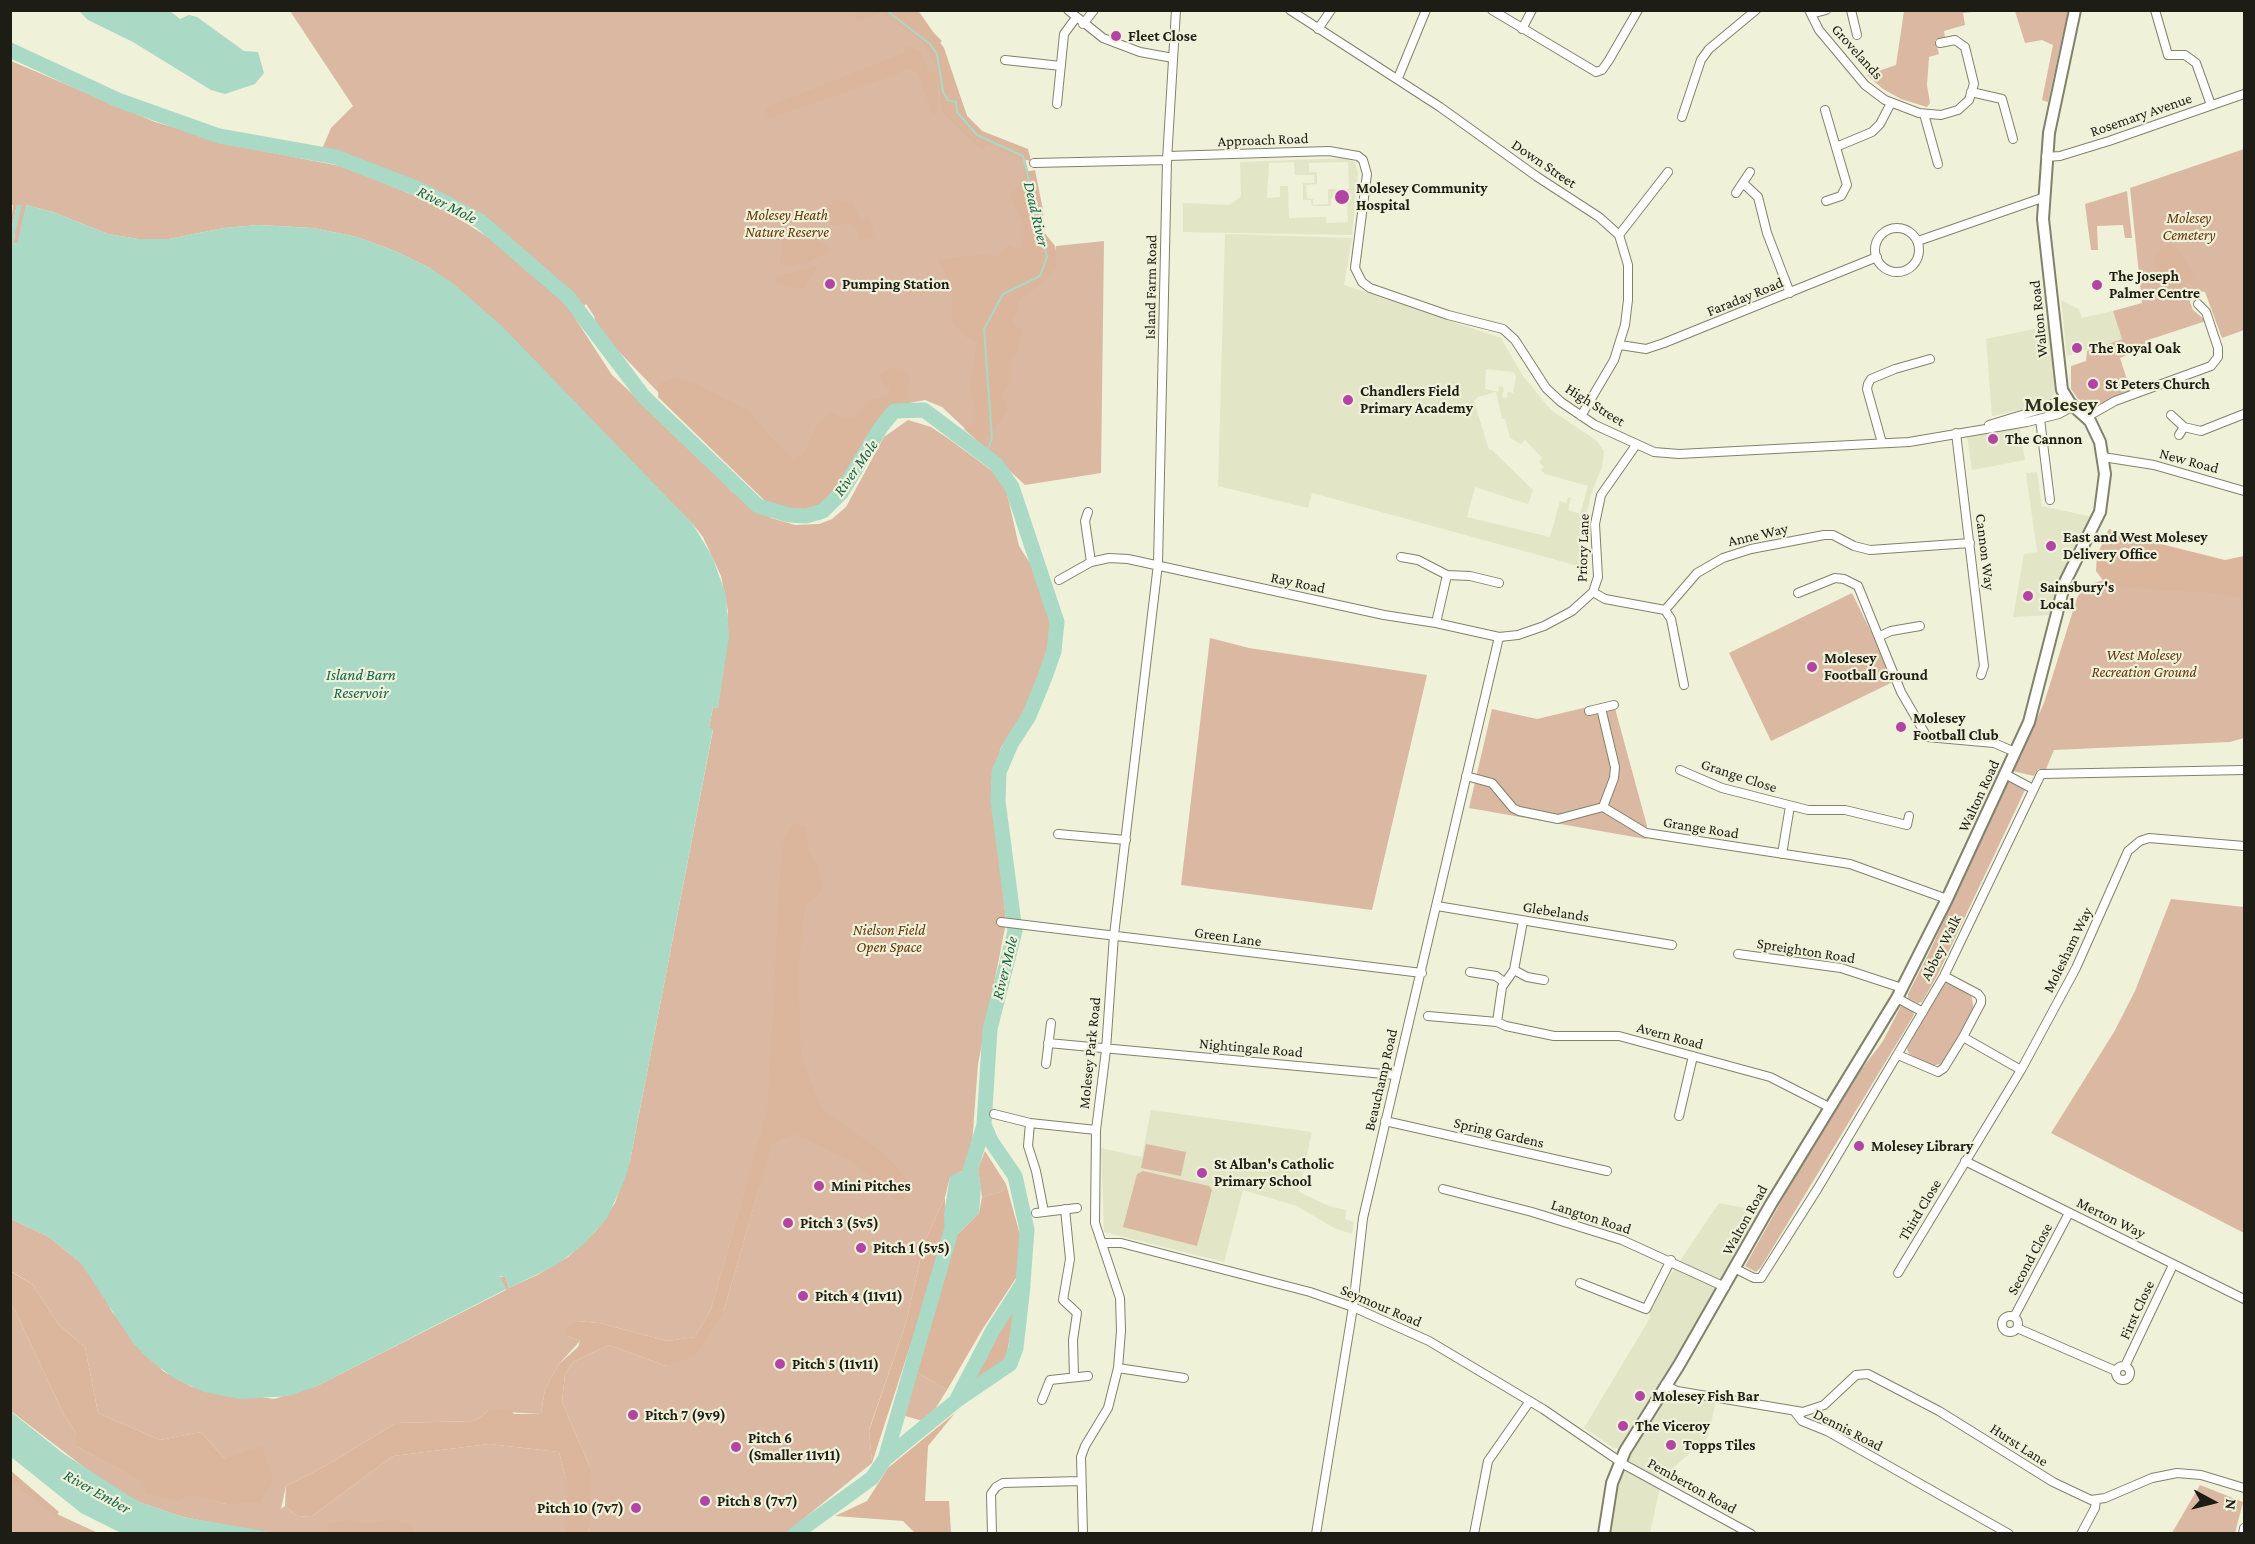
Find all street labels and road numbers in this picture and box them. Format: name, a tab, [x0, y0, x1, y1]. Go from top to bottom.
street label: Grovelands	[1828, 21, 1886, 83]
street label: Rosemary Avenue	[2088, 89, 2194, 141]
street label: Approach Road	[1217, 129, 1309, 151]
street label: Down Street	[1508, 136, 1580, 192]
street label: Island Farm Road	[1141, 235, 1161, 339]
street label: Faraday Road	[1704, 274, 1786, 320]
street label: Walton Road	[2026, 279, 2052, 359]
street label: High Street	[1562, 380, 1628, 430]
street label: New Road	[2157, 444, 2221, 478]
street label: Cannon Way	[1971, 513, 1999, 591]
street label: Priory Lane	[1573, 514, 1593, 582]
street label: Anne Way	[1726, 519, 1790, 551]
street label: Ray Road	[1269, 568, 1327, 598]
street label: Grange Close	[1699, 755, 1779, 797]
street label: Walton Road	[1954, 757, 2004, 835]
street label: Grange Road	[1662, 813, 1740, 843]
street label: Glebelands	[1522, 898, 1590, 926]
street label: Molesham Way	[2040, 904, 2096, 996]
street label: Abbey Walk	[1917, 912, 1965, 984]
street label: Green Lane	[1193, 923, 1263, 951]
street label: Spreighton Road	[1756, 934, 1856, 968]
street label: Molesey Park Road	[1075, 996, 1105, 1110]
street label: Avern Road	[1635, 1018, 1705, 1054]
street label: Beauchamp Road	[1361, 1027, 1401, 1133]
street label: Nightingale Road	[1198, 1035, 1304, 1061]
street label: Spring Gardens	[1452, 1114, 1546, 1152]
street label: Third Close	[1895, 1176, 1945, 1244]
street label: Walton Road	[1718, 1182, 1772, 1258]
street label: Merton Way	[2074, 1194, 2148, 1242]
street label: Langton Road	[1549, 1196, 1633, 1238]
street label: Second Close	[2004, 1220, 2056, 1298]
street label: First Close	[2116, 1278, 2158, 1342]
street label: Seymour Road	[1338, 1281, 1424, 1331]
street label: Dennis Road	[1810, 1405, 1886, 1455]
street label: Hurst Lane	[1987, 1420, 2051, 1470]
street label: Pemberton Road	[1644, 1454, 1740, 1518]

